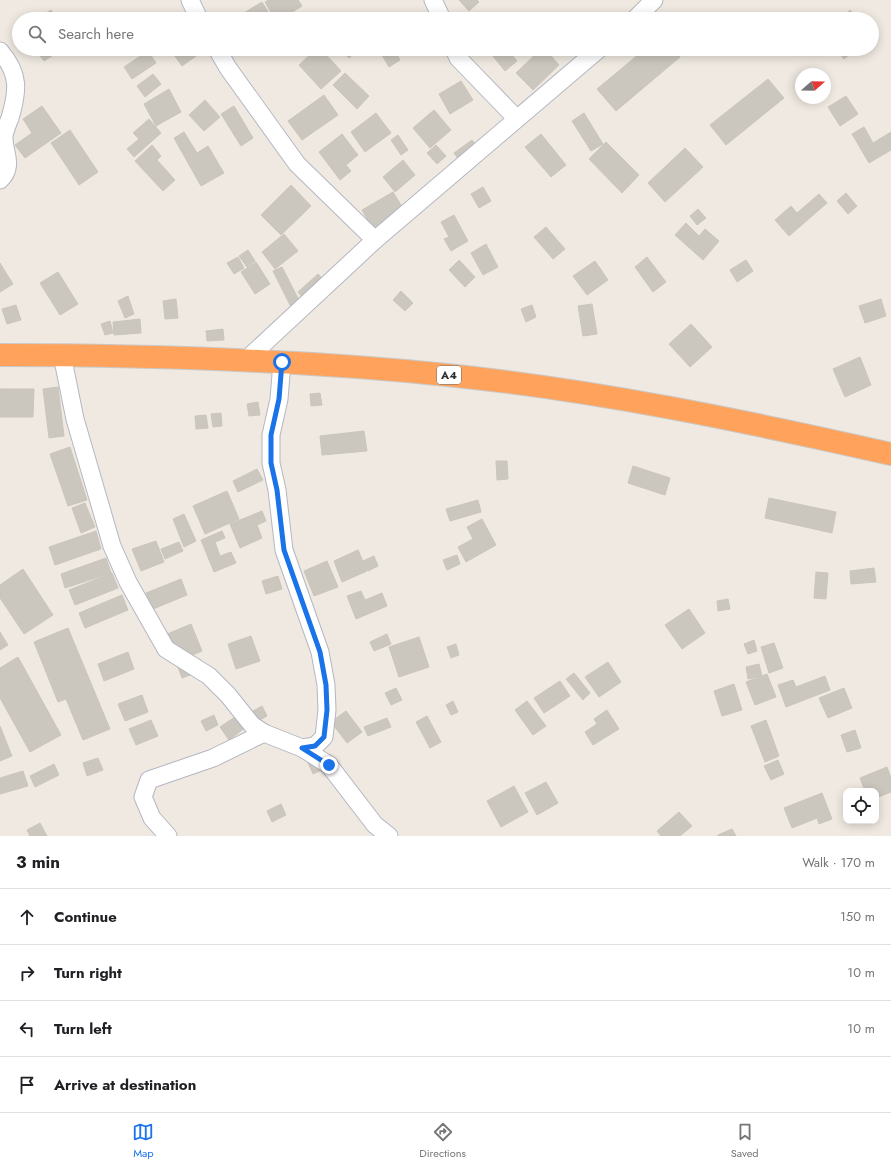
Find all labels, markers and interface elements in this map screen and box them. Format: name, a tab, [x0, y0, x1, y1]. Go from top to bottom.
search box	[12, 12, 879, 56]
icon: search	[26, 23, 48, 45]
text: Search here	[58, 23, 134, 45]
north arrow	[795, 68, 831, 104]
route start	[273, 353, 291, 371]
road number: A4	[437, 366, 461, 384]
route end	[320, 756, 338, 774]
map controls	[843, 788, 879, 824]
button: locate	[843, 788, 879, 824]
text: 3 min	[16, 850, 60, 874]
text: Walk · 170 m	[802, 853, 875, 872]
icon: ahead	[16, 906, 38, 928]
text: Continue	[54, 906, 117, 928]
text: 150 m	[840, 907, 875, 926]
icon: right	[16, 962, 38, 984]
text: Turn right	[54, 962, 122, 984]
text: 10 m	[847, 963, 875, 982]
icon: left	[16, 1018, 38, 1040]
text: Turn left	[54, 1018, 112, 1040]
text: 10 m	[847, 1019, 875, 1038]
icon: arrive	[16, 1074, 38, 1096]
text: Arrive at destination	[54, 1074, 196, 1096]
tab: Map	[132, 1121, 154, 1161]
tab: Directions	[419, 1121, 466, 1161]
tab: Saved	[731, 1121, 759, 1161]

